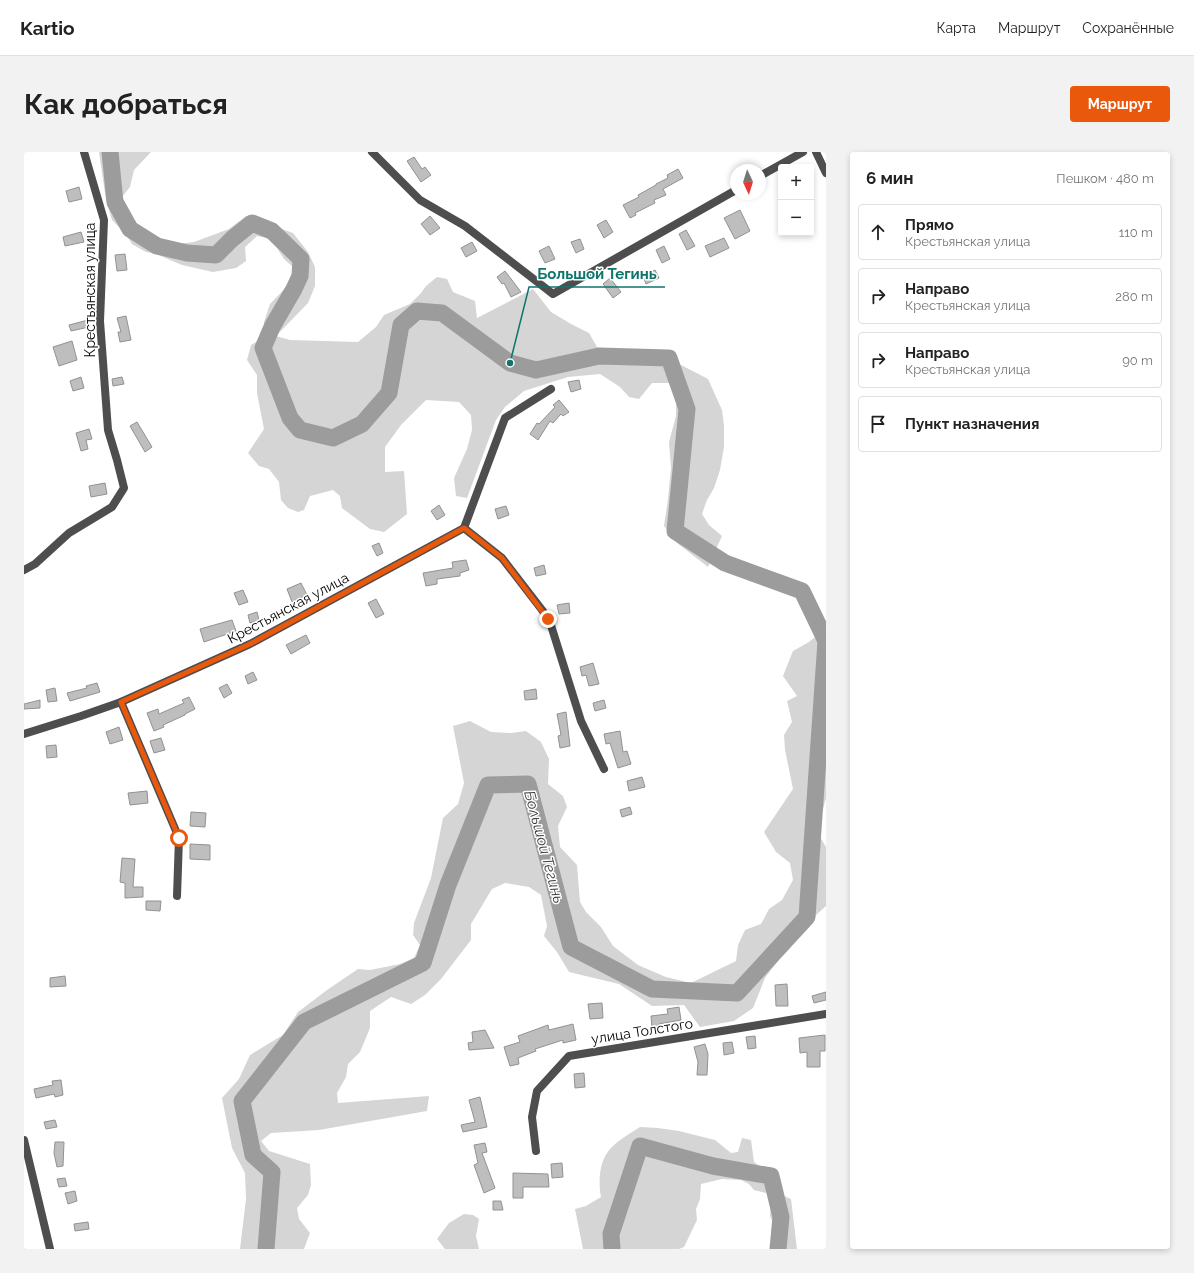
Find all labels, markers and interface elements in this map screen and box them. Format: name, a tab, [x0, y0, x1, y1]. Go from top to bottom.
text: Kartio	[20, 17, 75, 39]
text: Карта	[937, 20, 976, 36]
text: Маршрут	[998, 20, 1060, 36]
text: Сохранённые	[1082, 20, 1174, 36]
button: Маршрут	[1070, 86, 1170, 122]
text: Как добраться	[24, 88, 228, 121]
north arrow	[730, 164, 766, 200]
map controls	[778, 164, 814, 236]
button: +	[778, 164, 814, 200]
text: 6 мин	[866, 168, 913, 188]
text: Пешком · 480 m	[1056, 171, 1154, 186]
button: −	[778, 200, 814, 236]
text: Прямо	[905, 216, 954, 234]
icon: ahead	[867, 221, 889, 243]
street label: Крестьянская улица	[82, 223, 98, 357]
text: 110 m	[1119, 225, 1153, 240]
text: Крестьянская улица	[905, 234, 1030, 249]
callout: Большой Тегинь	[529, 260, 665, 287]
text: Большой Тегинь	[537, 265, 657, 283]
text: Направо	[905, 280, 969, 298]
icon: right	[867, 285, 889, 307]
text: 280 m	[1115, 289, 1153, 304]
text: Крестьянская улица	[905, 298, 1030, 313]
text: Направо	[905, 344, 969, 362]
icon: right	[867, 349, 889, 371]
text: 90 m	[1122, 353, 1153, 368]
text: Крестьянская улица	[905, 362, 1030, 377]
icon: arrive	[867, 413, 889, 435]
text: Пункт назначения	[905, 415, 1039, 433]
street label: Крестьянская улица	[225, 569, 351, 647]
route end	[539, 610, 557, 628]
water label: Большой Тегинь	[520, 789, 568, 905]
route start	[170, 829, 188, 847]
street label: улица Толстого	[590, 1015, 694, 1047]

